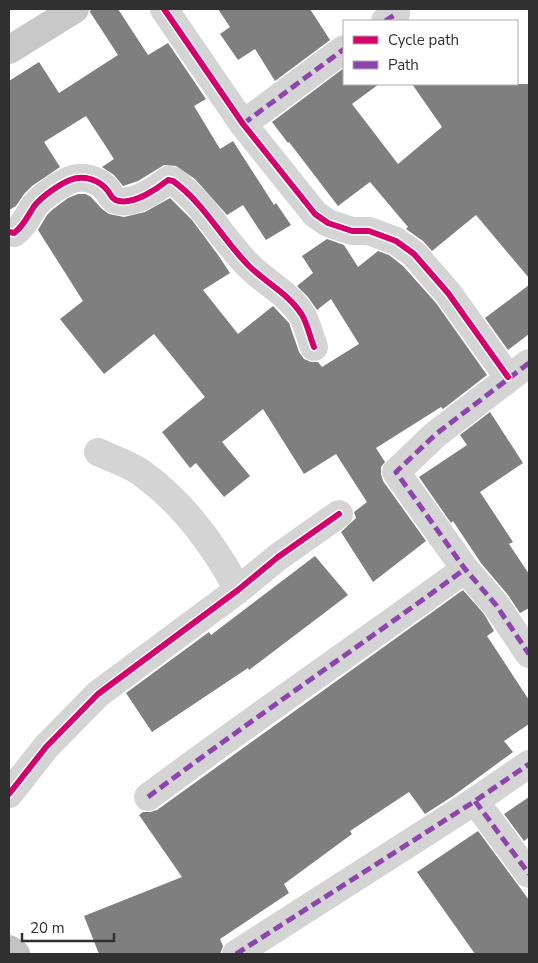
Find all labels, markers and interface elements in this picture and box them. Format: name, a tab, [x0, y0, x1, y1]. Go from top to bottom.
legend	[343, 20, 518, 85]
text: Cycle path	[388, 30, 459, 50]
text: Path	[388, 55, 419, 75]
scale bar	[22, 910, 115, 942]
text: 20 m	[30, 918, 65, 938]

